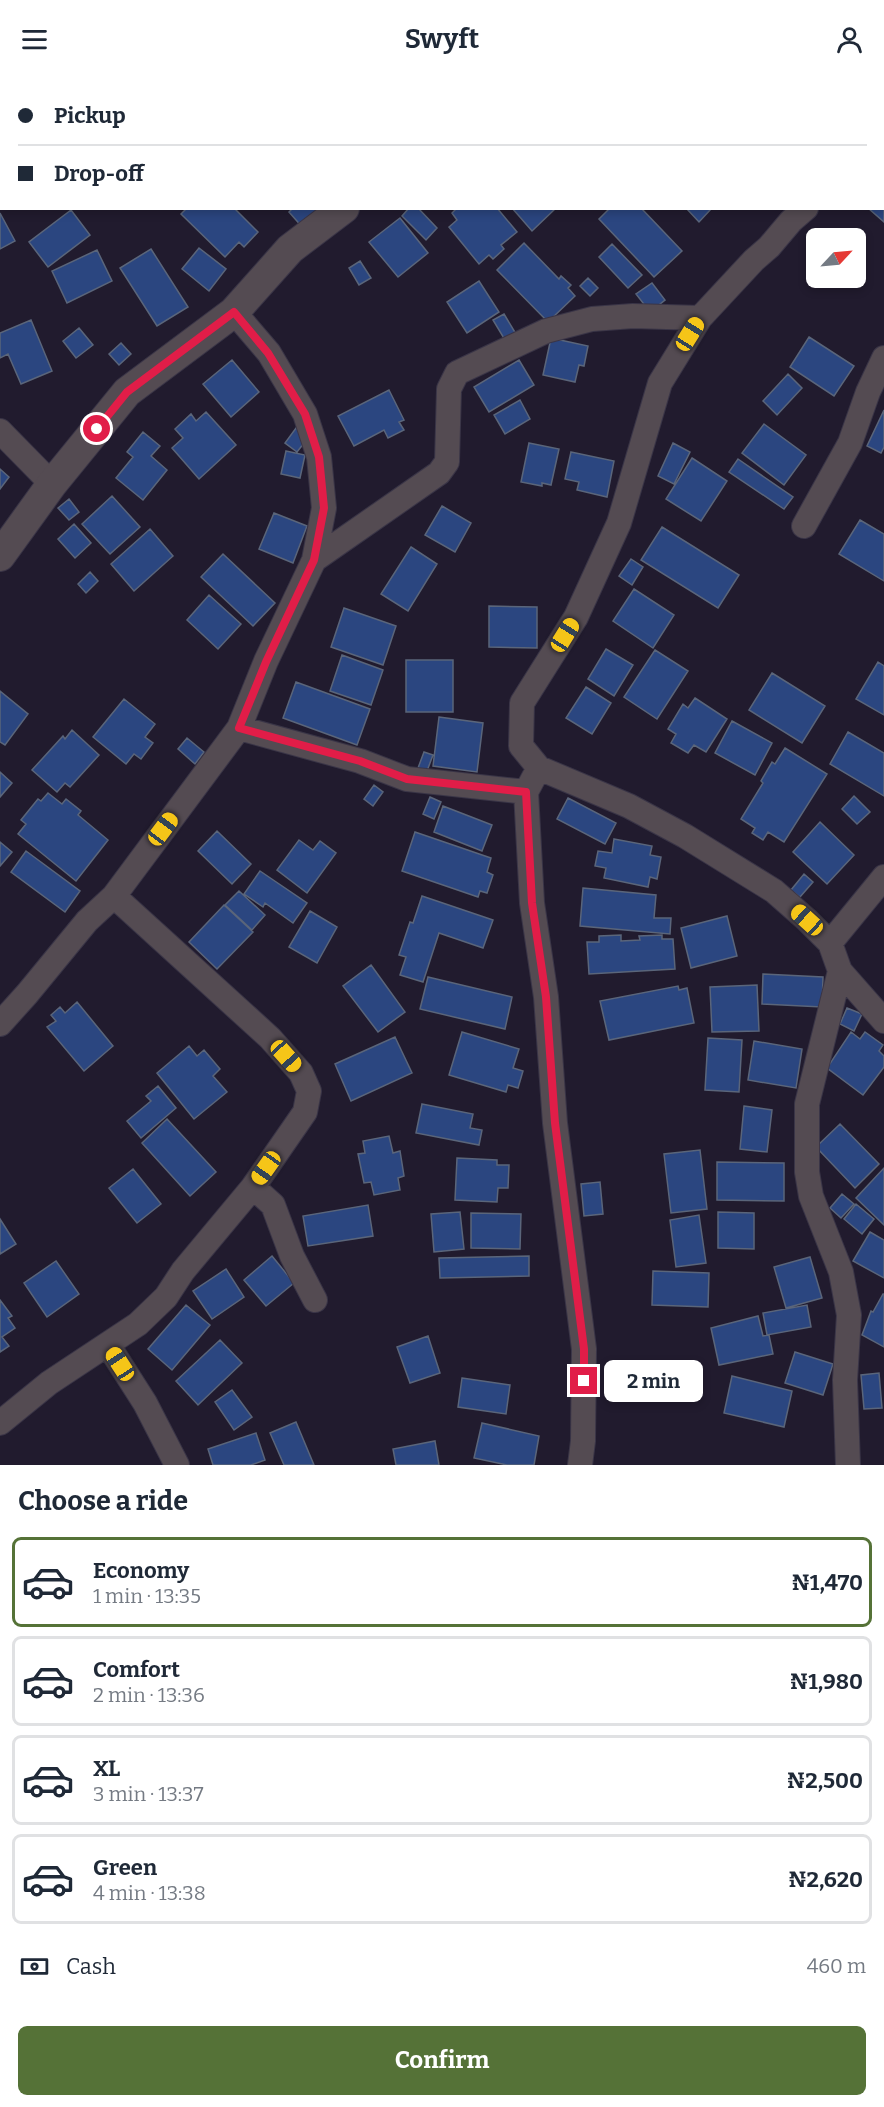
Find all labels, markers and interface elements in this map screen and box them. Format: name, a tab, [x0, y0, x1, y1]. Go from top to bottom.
icon: menu	[18, 23, 51, 56]
text: Swyft	[405, 23, 479, 55]
icon: person	[833, 23, 866, 56]
text: Pickup	[54, 102, 126, 129]
text: Drop-off	[54, 160, 144, 187]
north arrow	[806, 228, 866, 288]
map controls	[806, 228, 866, 288]
car	[673, 314, 707, 354]
route start	[83, 415, 110, 442]
car	[548, 615, 582, 655]
car	[145, 809, 181, 849]
car	[788, 901, 826, 939]
car	[267, 1037, 305, 1075]
car	[248, 1148, 284, 1188]
car	[103, 1344, 137, 1384]
callout: 2 min	[605, 1360, 704, 1402]
route end	[570, 1367, 597, 1394]
text: 2 min	[627, 1369, 680, 1393]
text: Choose a ride	[18, 1485, 188, 1517]
icon: car	[21, 1555, 75, 1609]
text: Economy	[93, 1557, 189, 1584]
text: ₦1,470	[791, 1569, 863, 1596]
text: 1 min · 13:35	[93, 1584, 201, 1608]
icon: car	[21, 1654, 75, 1708]
text: Comfort	[93, 1656, 180, 1683]
text: ₦1,980	[790, 1668, 863, 1695]
text: 2 min · 13:36	[93, 1683, 205, 1707]
icon: car	[21, 1753, 75, 1807]
text: XL	[93, 1755, 120, 1782]
text: ₦2,500	[787, 1767, 863, 1794]
text: 3 min · 13:37	[93, 1782, 204, 1806]
icon: car	[21, 1852, 75, 1906]
text: Green	[93, 1854, 157, 1881]
text: ₦2,620	[788, 1866, 863, 1893]
text: 4 min · 13:38	[93, 1881, 206, 1905]
icon: cash	[18, 1950, 51, 1983]
text: Cash	[66, 1953, 116, 1980]
text: 460 m	[807, 1954, 866, 1978]
button: Confirm	[18, 2026, 866, 2095]

